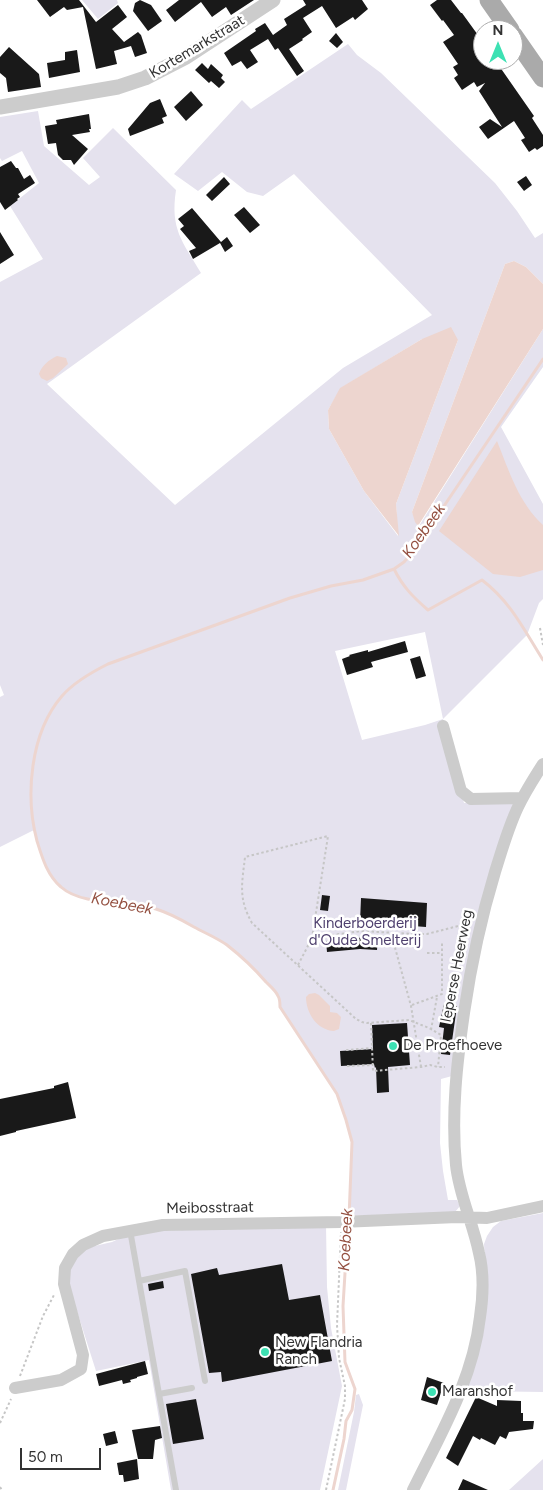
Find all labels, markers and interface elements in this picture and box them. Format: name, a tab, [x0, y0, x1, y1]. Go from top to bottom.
street label: Kortemarkstraat	[146, 11, 248, 83]
north arrow	[473, 20, 523, 70]
text: N	[493, 22, 503, 39]
water label: Koebeek	[398, 500, 450, 562]
water label: Koebeek	[90, 889, 154, 919]
street label: Ieperse Heerweg	[437, 908, 477, 1024]
park label: Kinderboerderij d'Oude Smelterij	[309, 915, 421, 950]
place label: De Proefhoeve	[403, 1037, 502, 1055]
marker: De Proefhoeve	[387, 1040, 399, 1052]
street label: Meibosstraat	[166, 1198, 254, 1218]
water label: Koebeek	[335, 1208, 357, 1272]
place label: New Flandria Ranch	[275, 1334, 363, 1369]
marker: New Flandria Ranch	[259, 1346, 271, 1358]
place label: Maranshof	[442, 1383, 513, 1401]
marker: Maranshof	[426, 1386, 438, 1398]
scale bar	[22, 1438, 104, 1470]
text: 50 m	[28, 1448, 63, 1466]

